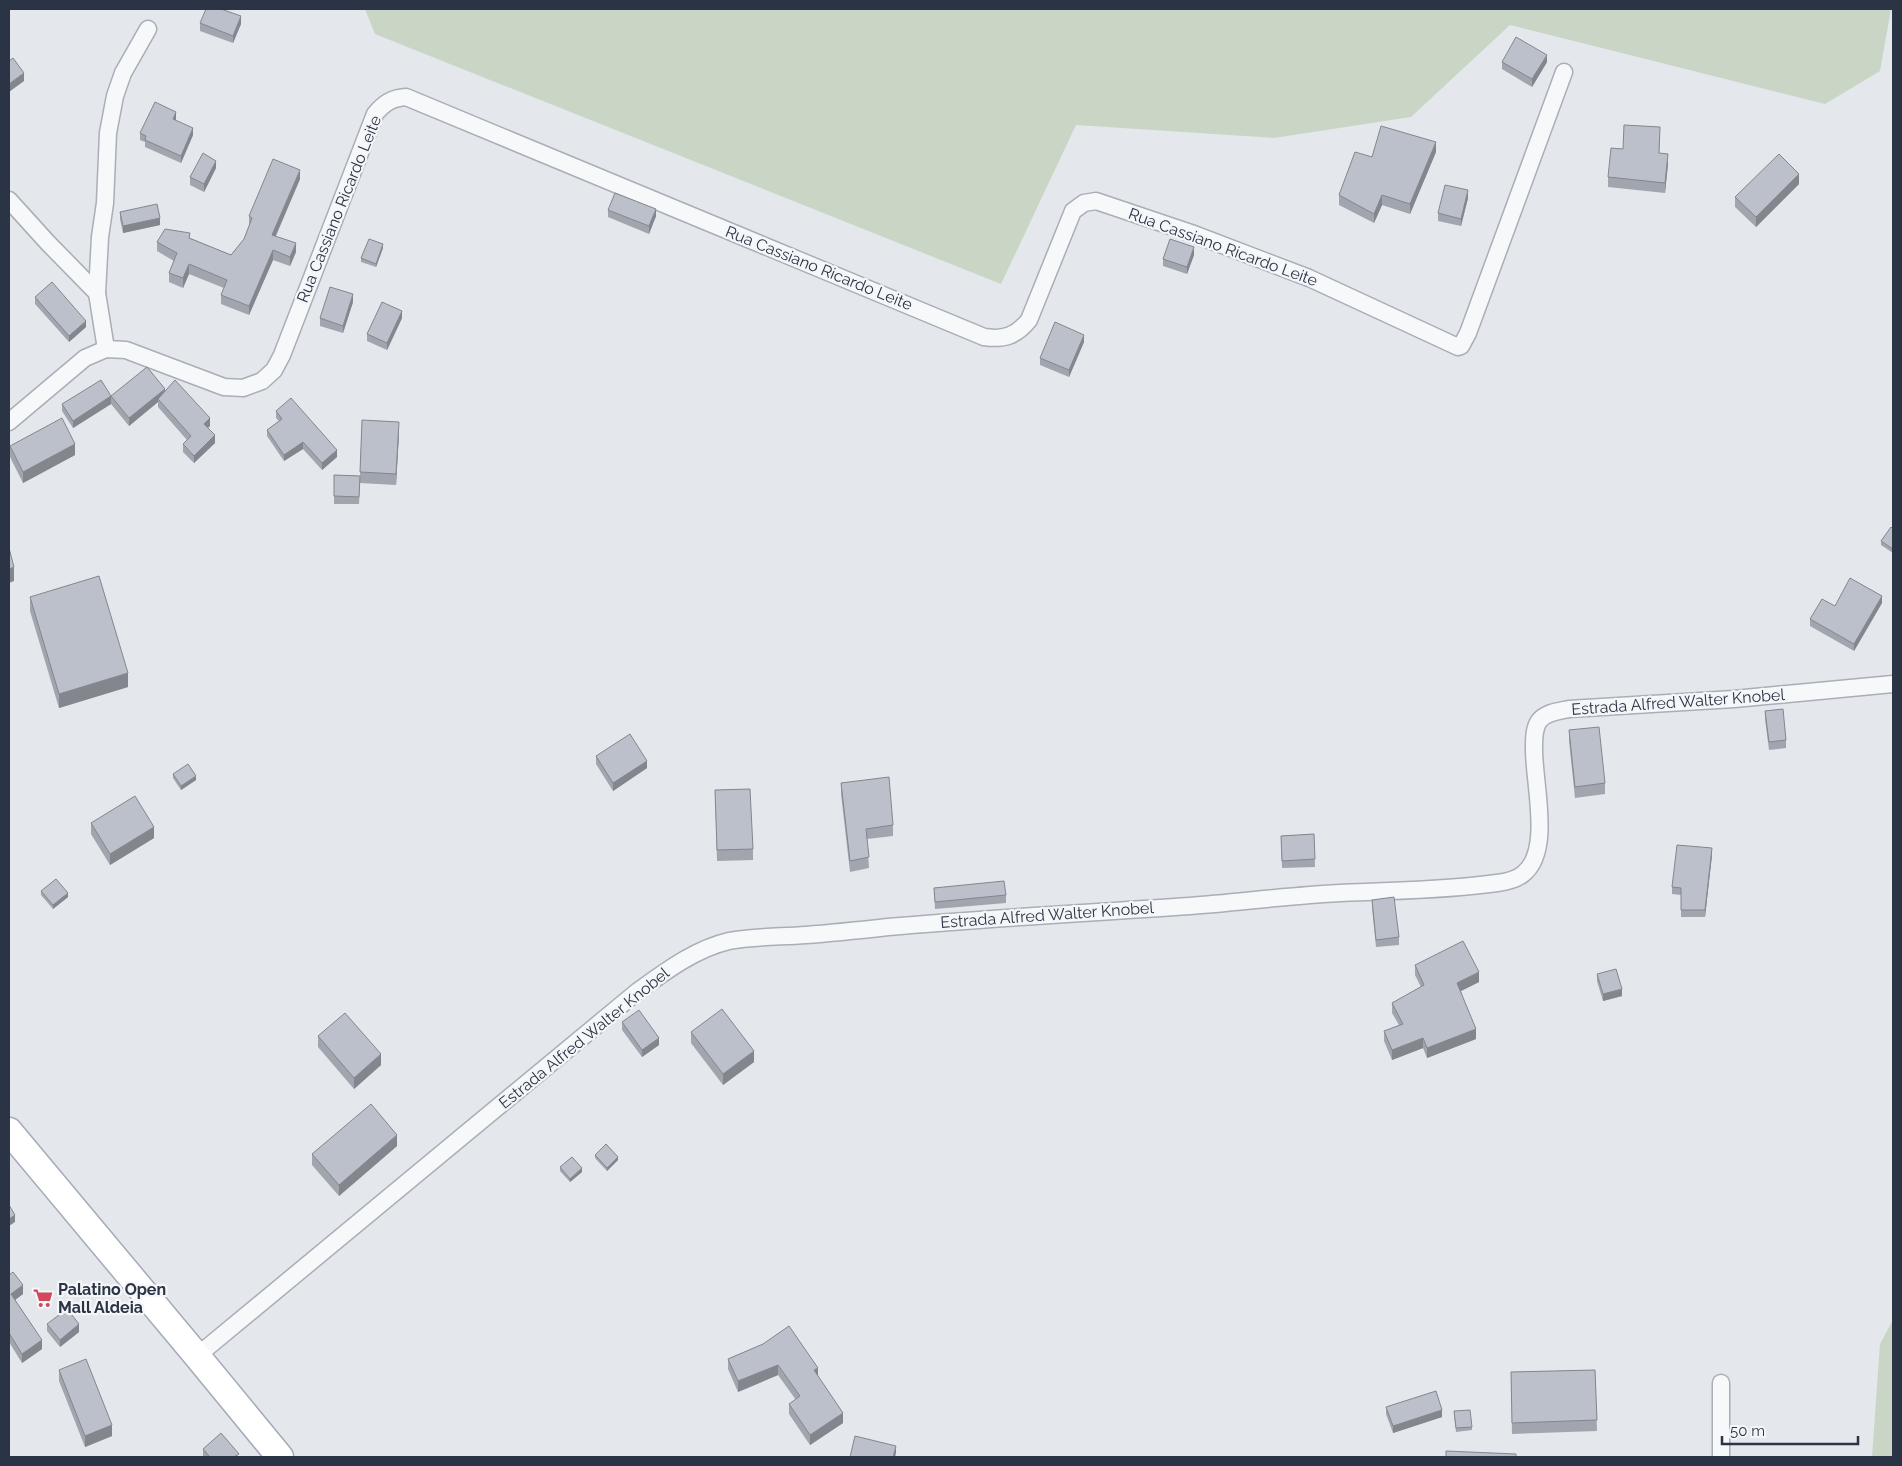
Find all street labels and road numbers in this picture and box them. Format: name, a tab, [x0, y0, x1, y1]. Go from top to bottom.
street label: Rua Cassiano Ricardo Leite	[293, 113, 385, 305]
street label: Rua Cassiano Ricardo Leite	[1126, 204, 1320, 290]
street label: Rua Cassiano Ricardo Leite	[723, 222, 915, 314]
street label: Estrada Alfred Walter Knobel	[1571, 685, 1786, 719]
street label: Estrada Alfred Walter Knobel	[940, 898, 1155, 932]
street label: Estrada Alfred Walter Knobel	[495, 963, 674, 1113]

